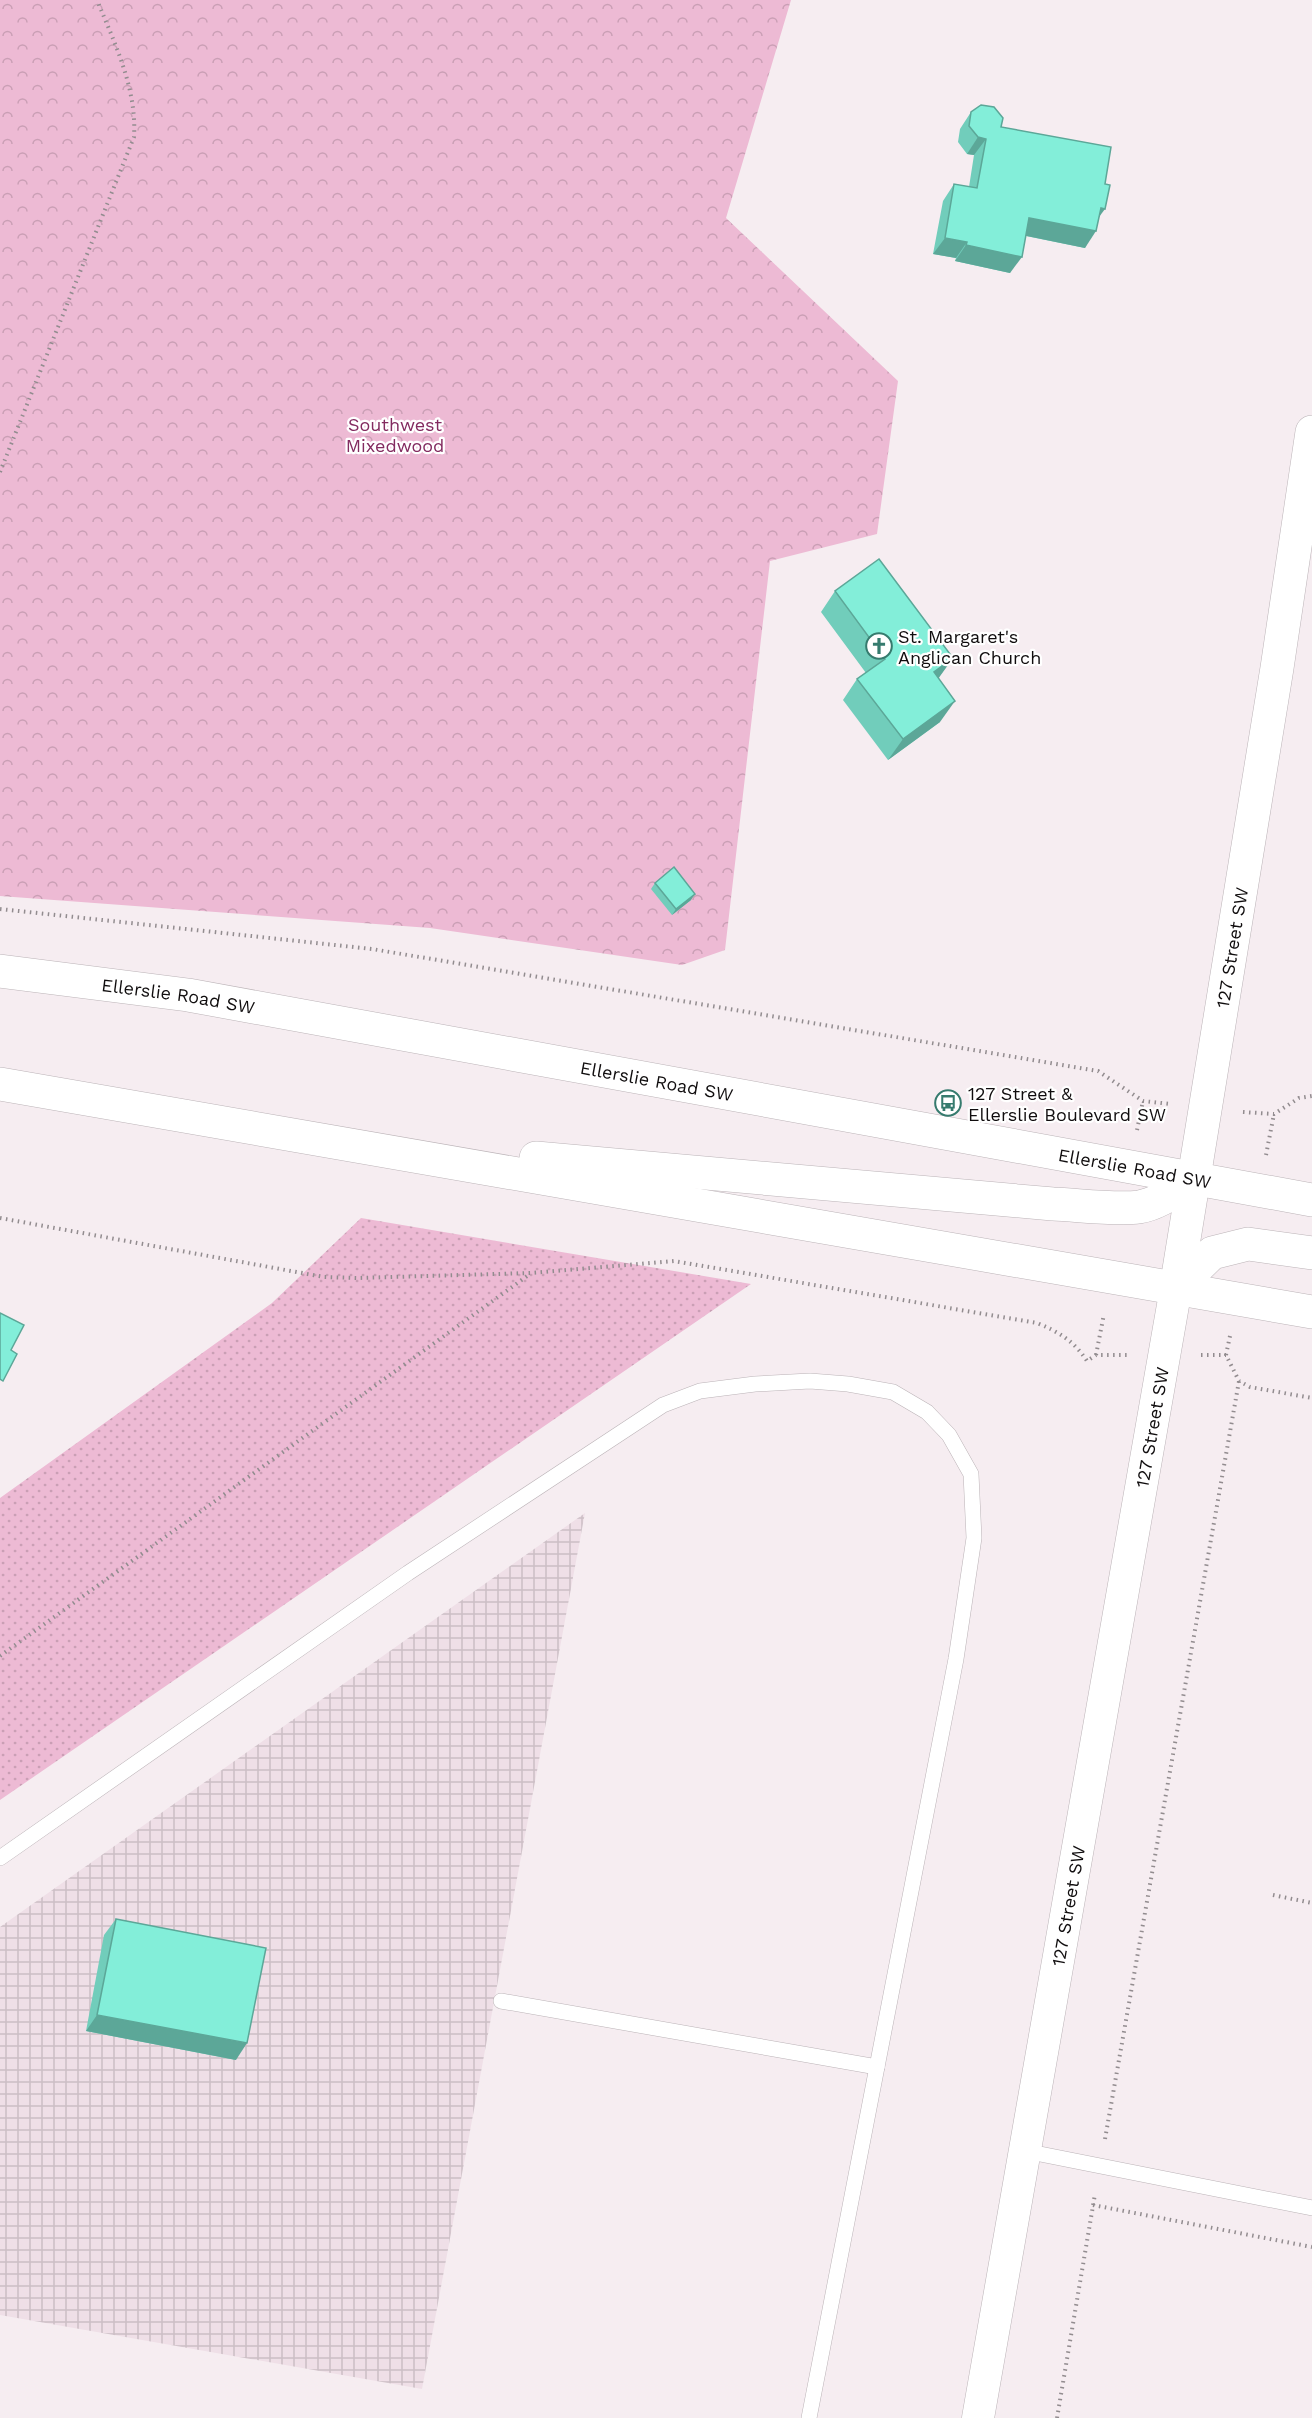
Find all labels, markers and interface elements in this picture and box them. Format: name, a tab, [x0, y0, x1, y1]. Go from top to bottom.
park label: Southwest Mixedwood	[346, 414, 444, 456]
place label: St. Margaret's Anglican Church	[898, 626, 1041, 668]
church icon: St. Margaret's Anglican Church	[864, 631, 894, 661]
street label: 127 Street SW	[1211, 886, 1252, 1009]
street label: Ellerslie Road SW	[100, 974, 257, 1018]
street label: Ellerslie Road SW	[579, 1056, 735, 1105]
place label: 127 Street & Ellerslie Boulevard SW	[968, 1083, 1166, 1125]
bus stop icon: 127 Street & Ellerslie Boulevard SW	[933, 1088, 963, 1118]
street label: Ellerslie Road SW	[1057, 1143, 1213, 1192]
street label: 127 Street SW	[1131, 1365, 1172, 1489]
street label: 127 Street SW	[1047, 1844, 1089, 1968]

